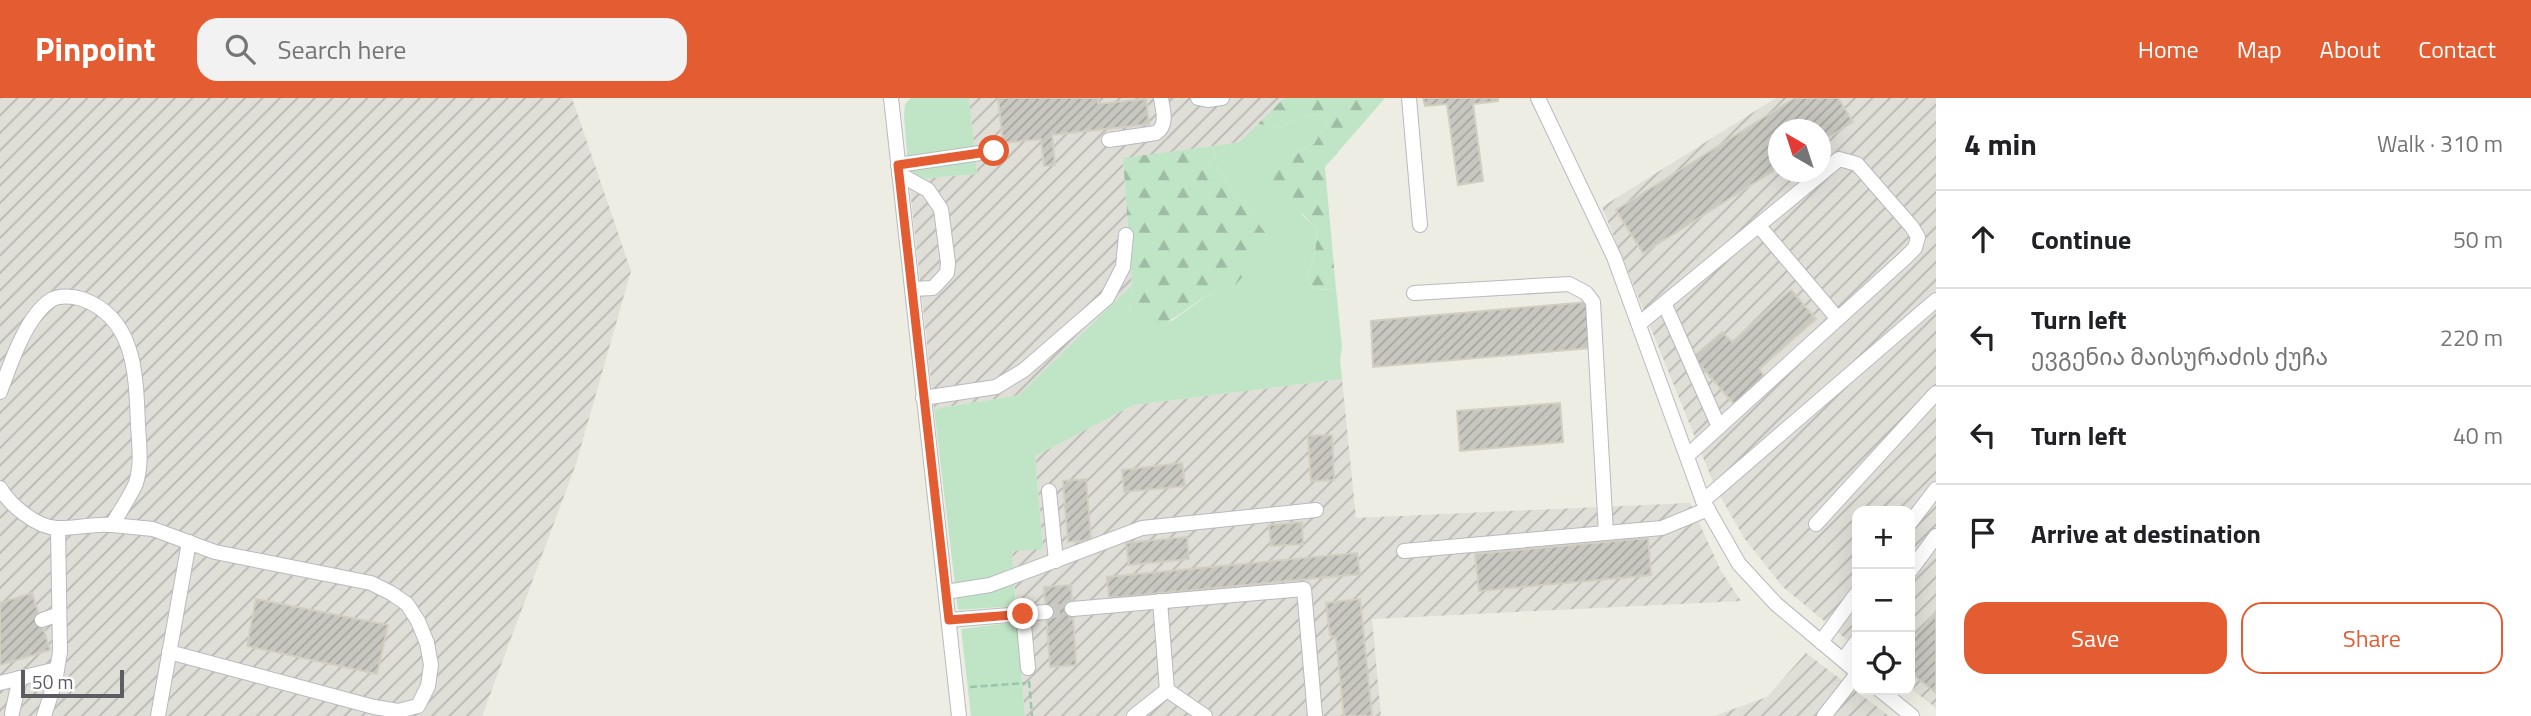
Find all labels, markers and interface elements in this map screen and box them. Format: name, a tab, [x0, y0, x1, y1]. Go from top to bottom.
search box	[197, 18, 687, 81]
text: Pinpoint	[35, 24, 155, 74]
icon: search	[221, 30, 259, 68]
text: Search here	[277, 30, 406, 69]
text: Home	[2138, 31, 2199, 67]
text: Map	[2237, 31, 2282, 67]
text: About	[2320, 31, 2380, 67]
text: Contact	[2418, 31, 2496, 67]
north arrow	[1768, 119, 1831, 182]
text: 4 min	[1964, 121, 2037, 167]
text: Walk · 310 m	[2377, 126, 2503, 161]
route start	[978, 135, 1009, 166]
icon: ahead	[1964, 220, 2002, 258]
text: Continue	[2031, 220, 2131, 259]
text: 50 m	[2453, 222, 2503, 257]
text: Turn left	[2031, 300, 2126, 339]
icon: left	[1964, 318, 2002, 356]
text: 220 m	[2440, 320, 2503, 355]
text: ევგენია მაისურაძის ქუჩა	[2031, 339, 2328, 374]
icon: left	[1964, 416, 2002, 454]
text: Turn left	[2031, 416, 2126, 455]
text: 40 m	[2453, 418, 2503, 453]
map controls	[1852, 506, 1915, 695]
button: +	[1852, 506, 1915, 569]
icon: arrive	[1964, 514, 2002, 552]
text: Arrive at destination	[2031, 514, 2261, 553]
button: −	[1852, 569, 1915, 632]
route end	[1007, 598, 1038, 629]
button: Save	[1964, 602, 2227, 674]
button: Share	[2241, 602, 2503, 674]
button: locate	[1852, 632, 1915, 695]
scale bar	[21, 667, 124, 699]
text: 50 m	[32, 667, 73, 696]

